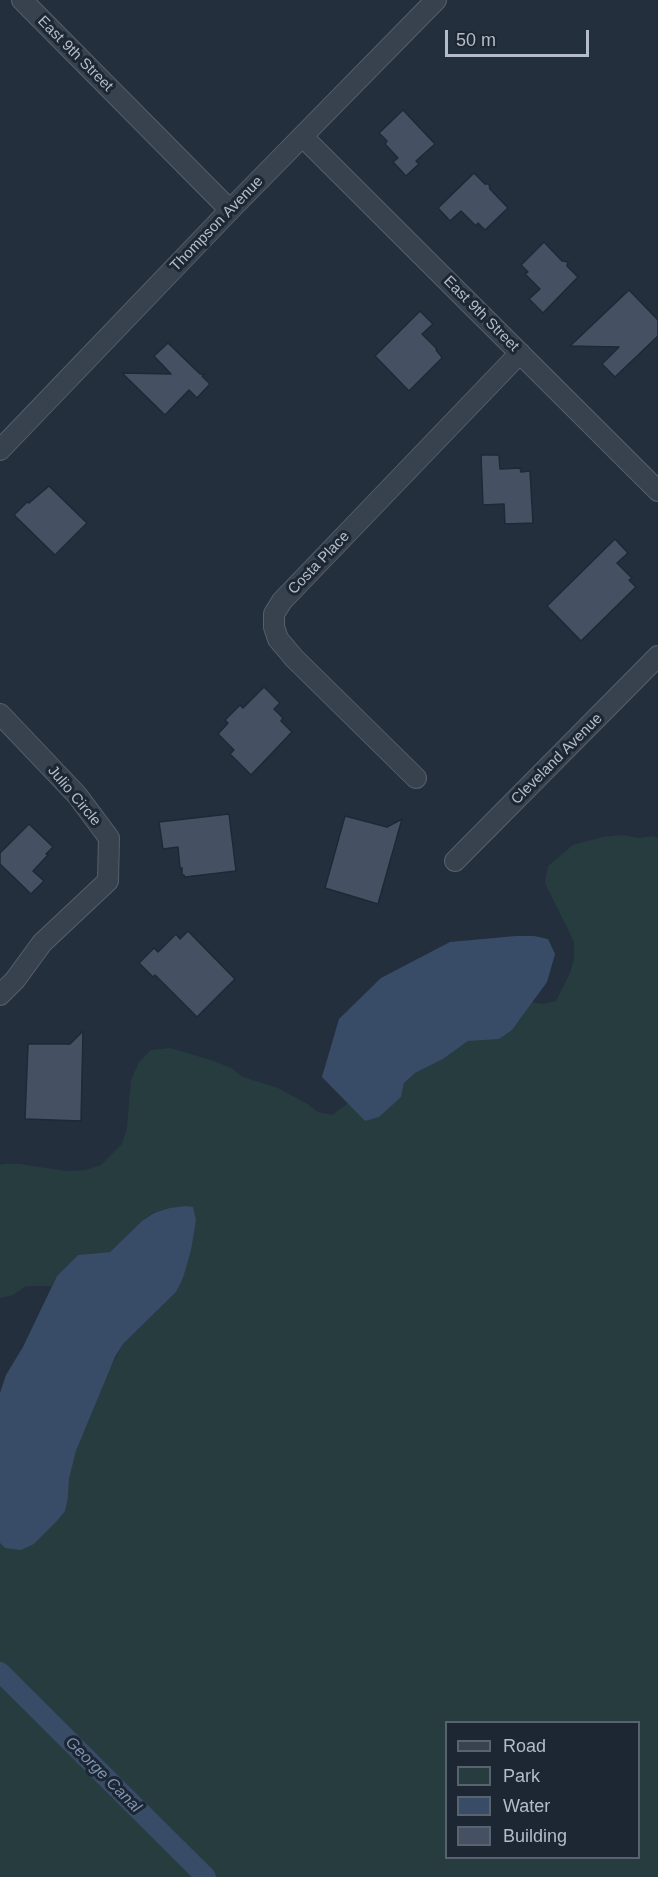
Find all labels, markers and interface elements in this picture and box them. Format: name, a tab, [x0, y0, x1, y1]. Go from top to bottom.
street label: East 9th Street	[34, 13, 116, 95]
scale bar	[448, 18, 592, 56]
text: 50 m	[456, 30, 496, 50]
street label: Thompson Avenue	[167, 173, 267, 275]
street label: East 9th Street	[440, 273, 522, 355]
street label: Costa Place	[284, 528, 354, 598]
street label: Cleveland Avenue	[508, 710, 606, 808]
street label: Julio Circle	[44, 762, 104, 830]
legend	[445, 1721, 640, 1859]
water label: George Canal	[61, 1733, 145, 1817]
text: Road	[503, 1736, 546, 1756]
text: Park	[503, 1766, 540, 1786]
text: Water	[503, 1796, 550, 1816]
text: Building	[503, 1826, 567, 1846]

